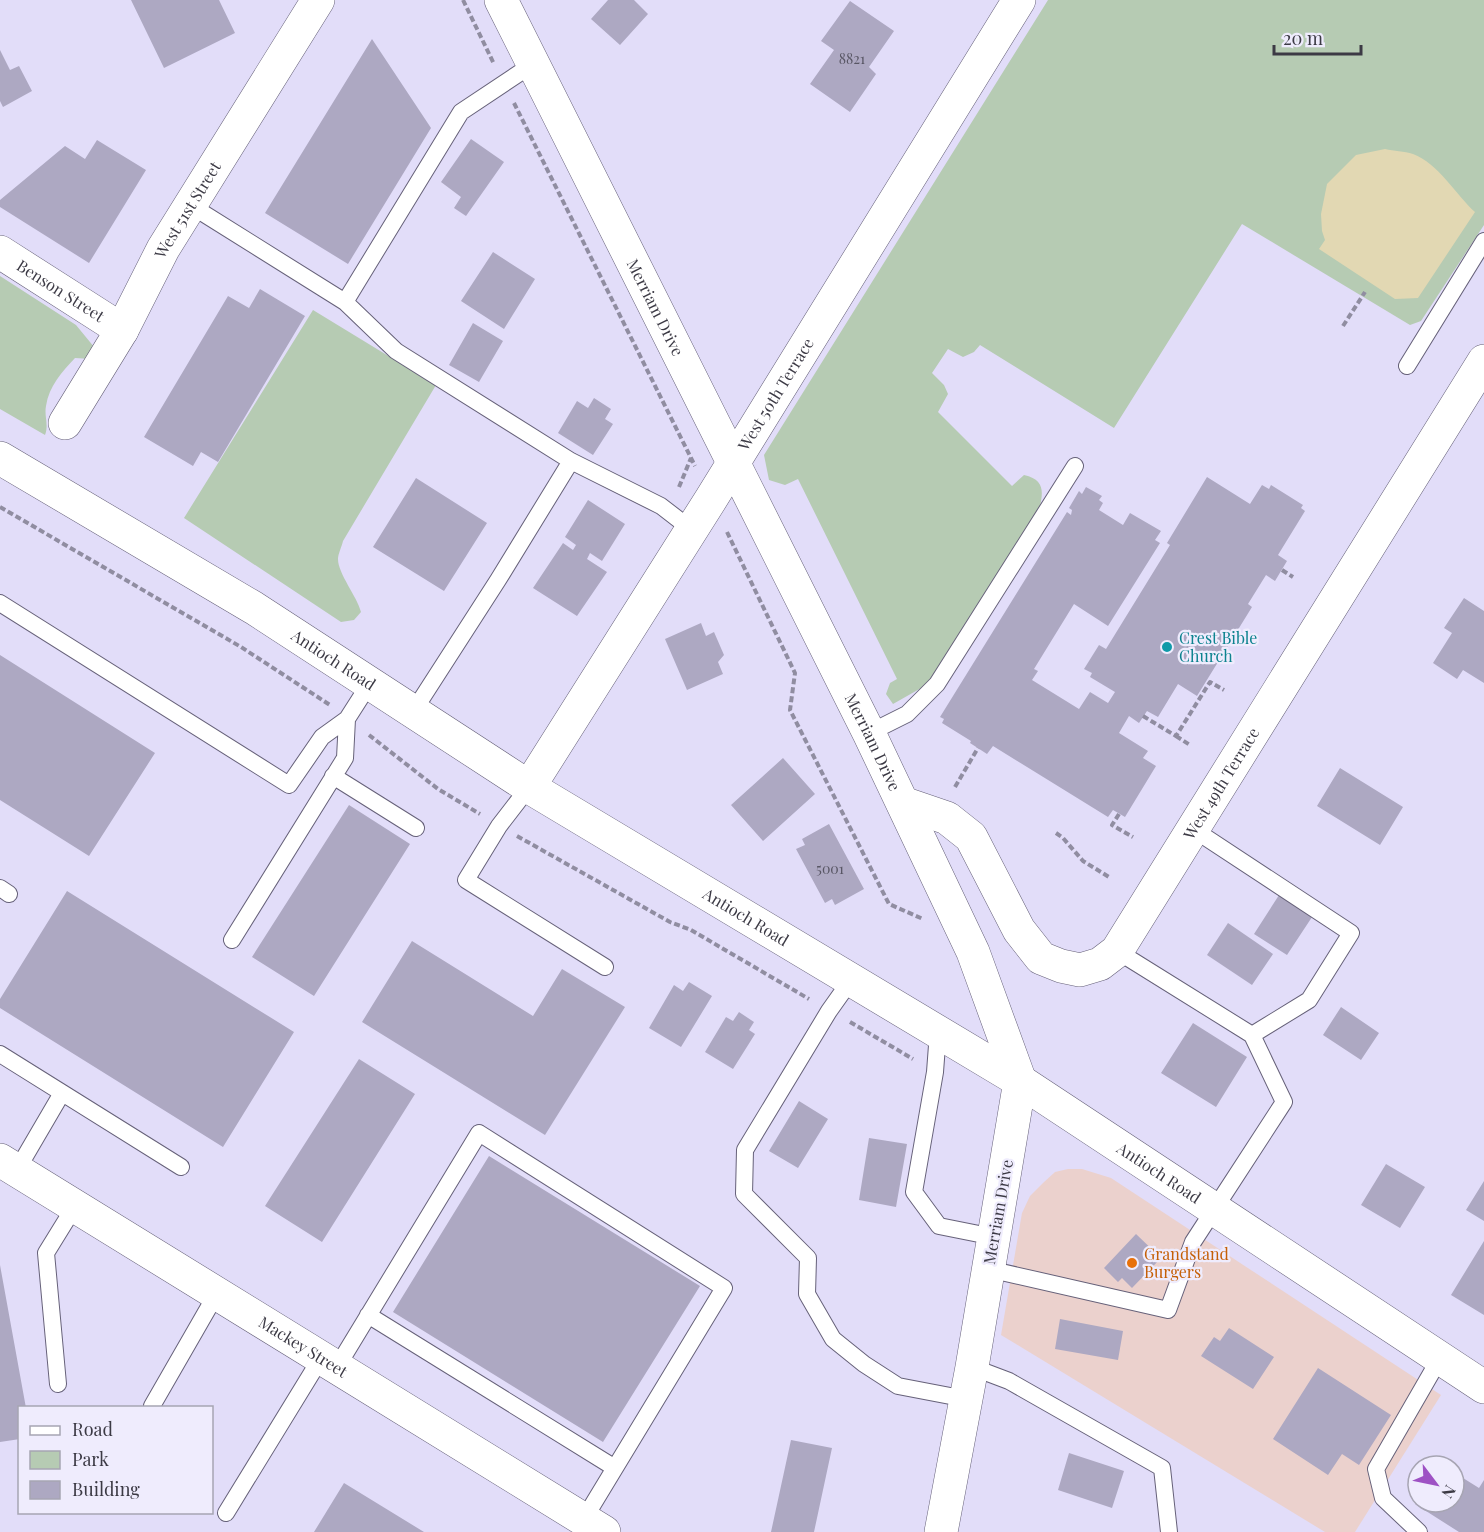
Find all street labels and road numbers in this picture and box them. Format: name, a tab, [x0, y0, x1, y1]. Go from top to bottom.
street label: West 51st Street	[149, 157, 225, 262]
street label: Benson Street	[13, 255, 109, 326]
street label: Merriam Drive	[623, 255, 689, 359]
street label: West 50th Terrace	[732, 334, 818, 455]
street label: Antioch Road	[287, 624, 380, 695]
street label: Merriam Drive	[841, 689, 906, 794]
street label: West 49th Terrace	[1178, 723, 1264, 844]
street label: Antioch Road	[699, 882, 793, 950]
street label: Antioch Road	[1112, 1136, 1205, 1208]
street label: Merriam Drive	[978, 1158, 1017, 1266]
street label: Mackey Street	[255, 1311, 352, 1382]

